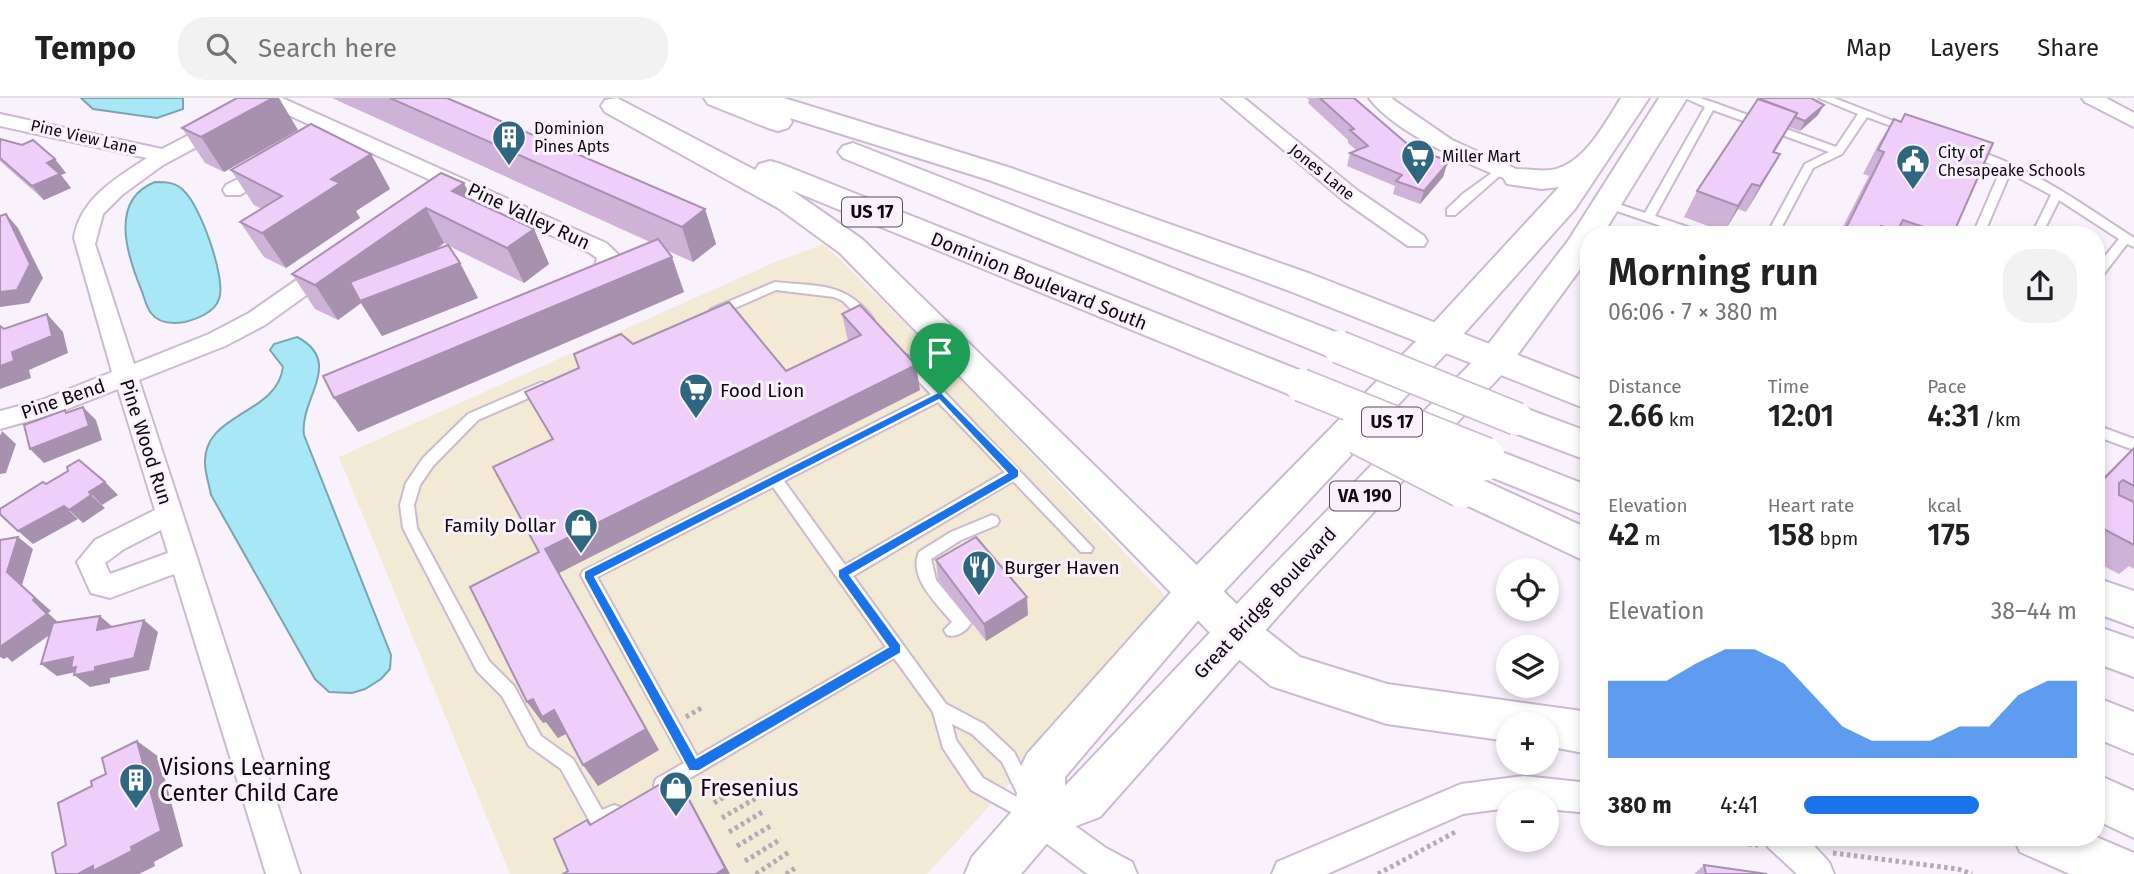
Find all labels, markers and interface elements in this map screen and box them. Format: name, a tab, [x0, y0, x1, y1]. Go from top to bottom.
search box	[178, 17, 668, 80]
text: Tempo	[35, 28, 136, 68]
icon: search	[202, 29, 240, 67]
text: Search here	[258, 33, 397, 64]
text: Map	[1846, 34, 1892, 62]
text: Layers	[1930, 34, 1999, 62]
text: Share	[2037, 34, 2099, 62]
street label: Pine View Lane	[29, 116, 139, 158]
building icon: Dominion Pines Apts	[490, 118, 528, 167]
place label: Dominion Pines Apts	[534, 119, 610, 156]
supermarket icon: Miller Mart	[1399, 137, 1437, 186]
street label: Jones Lane	[1285, 140, 1359, 204]
public building icon: City of Chesapeake Schools	[1894, 142, 1932, 191]
place label: City of Chesapeake Schools	[1938, 143, 2085, 180]
place label: Miller Mart	[1442, 147, 1521, 166]
street label: Pine Valley Run	[464, 178, 594, 254]
road number: US 17	[842, 198, 902, 226]
street label: Dominion Boulevard South	[927, 227, 1151, 335]
text: Morning run	[1608, 249, 1819, 295]
button: share	[2003, 249, 2077, 323]
text: 06:06 · 7 × 380 m	[1608, 298, 1778, 326]
pin	[910, 323, 970, 395]
icon: arrive	[921, 334, 959, 372]
supermarket icon: Food Lion	[677, 371, 715, 420]
street label: Pine Bend	[18, 374, 108, 424]
text: Distance	[1608, 375, 1682, 398]
text: Time	[1768, 375, 1809, 398]
text: Pace	[1927, 375, 1967, 398]
street label: Pine Wood Run	[115, 376, 177, 508]
place label: Food Lion	[720, 379, 804, 402]
text: 2.66	[1608, 398, 1664, 434]
text: 12:01	[1768, 398, 1834, 434]
text: 4:31	[1927, 398, 1980, 434]
road number: US 17	[1362, 408, 1422, 436]
text: km	[1664, 408, 1695, 431]
text: /km	[1980, 408, 2021, 431]
road number: VA 190	[1330, 482, 1400, 510]
text: Elevation	[1608, 494, 1688, 517]
text: Heart rate	[1768, 494, 1854, 517]
text: kcal	[1927, 494, 1962, 517]
shop icon: Family Dollar	[562, 506, 600, 555]
place label: Family Dollar	[444, 514, 557, 537]
text: 42	[1608, 517, 1639, 553]
text: 158	[1768, 517, 1814, 553]
text: 175	[1927, 517, 1970, 553]
street label: Great Bridge Boulevard	[1189, 523, 1341, 683]
text: m	[1639, 527, 1661, 550]
text: bpm	[1814, 527, 1858, 550]
restaurant icon: Burger Haven	[960, 548, 998, 597]
place label: Burger Haven	[1004, 556, 1120, 579]
map controls	[1496, 558, 1559, 852]
button: locate	[1496, 558, 1559, 621]
text: Elevation	[1608, 597, 1704, 625]
text: 38–44 m	[1991, 597, 2077, 625]
button: layers	[1496, 635, 1559, 698]
button: +	[1496, 712, 1559, 775]
place label: Visions Learning Center Child Care	[160, 753, 339, 807]
building icon: Visions Learning Center Child Care	[117, 761, 155, 810]
shop icon: Fresenius	[657, 769, 695, 818]
place label: Fresenius	[700, 774, 799, 802]
button: −	[1496, 789, 1559, 852]
text: 380 m	[1608, 791, 1672, 819]
text: 4:41	[1720, 791, 1759, 819]

